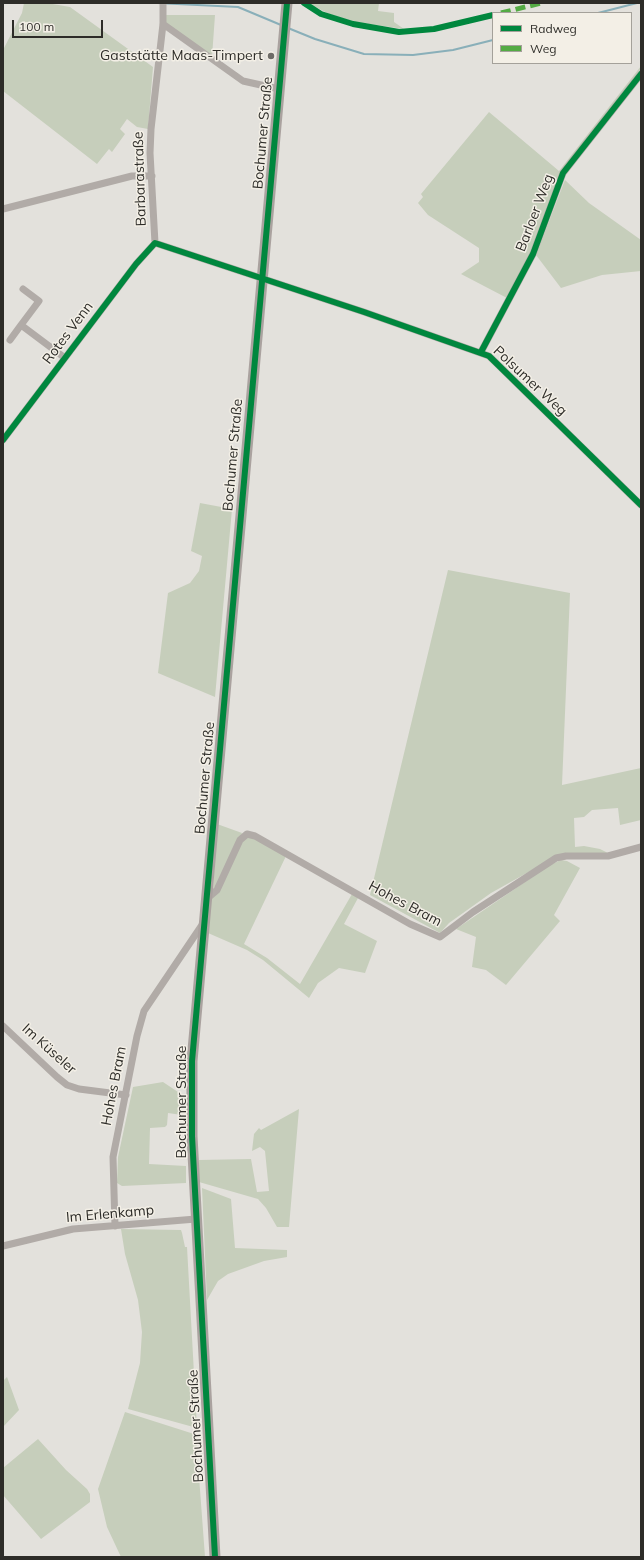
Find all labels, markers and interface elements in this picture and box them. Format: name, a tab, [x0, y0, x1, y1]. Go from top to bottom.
scale bar	[14, 12, 105, 38]
legend	[492, 12, 632, 64]
text: 100 m	[19, 19, 54, 34]
text: Radweg	[530, 21, 577, 36]
text: Weg	[530, 41, 556, 56]
place label: Gaststätte Maas-Timpert	[100, 48, 263, 64]
marker: Gaststätte Maas-Timpert	[266, 51, 276, 61]
street label: Bochumer Straße	[250, 76, 276, 190]
street label: Barbarastraße	[130, 131, 150, 227]
street label: Barloer Weg	[513, 172, 557, 254]
street label: Rotes Venn	[39, 299, 97, 367]
street label: Polsumer Weg	[490, 343, 570, 419]
street label: Bochumer Straße	[220, 398, 246, 512]
street label: Bochumer Straße	[192, 721, 218, 835]
street label: Hohes Bram	[366, 878, 444, 930]
street label: Im Küseler	[18, 1020, 80, 1078]
street label: Hohes Bram	[98, 1045, 130, 1127]
street label: Bochumer Straße	[174, 1046, 190, 1158]
street label: Im Erlenkamp	[65, 1202, 155, 1226]
street label: Bochumer Straße	[185, 1369, 207, 1483]

